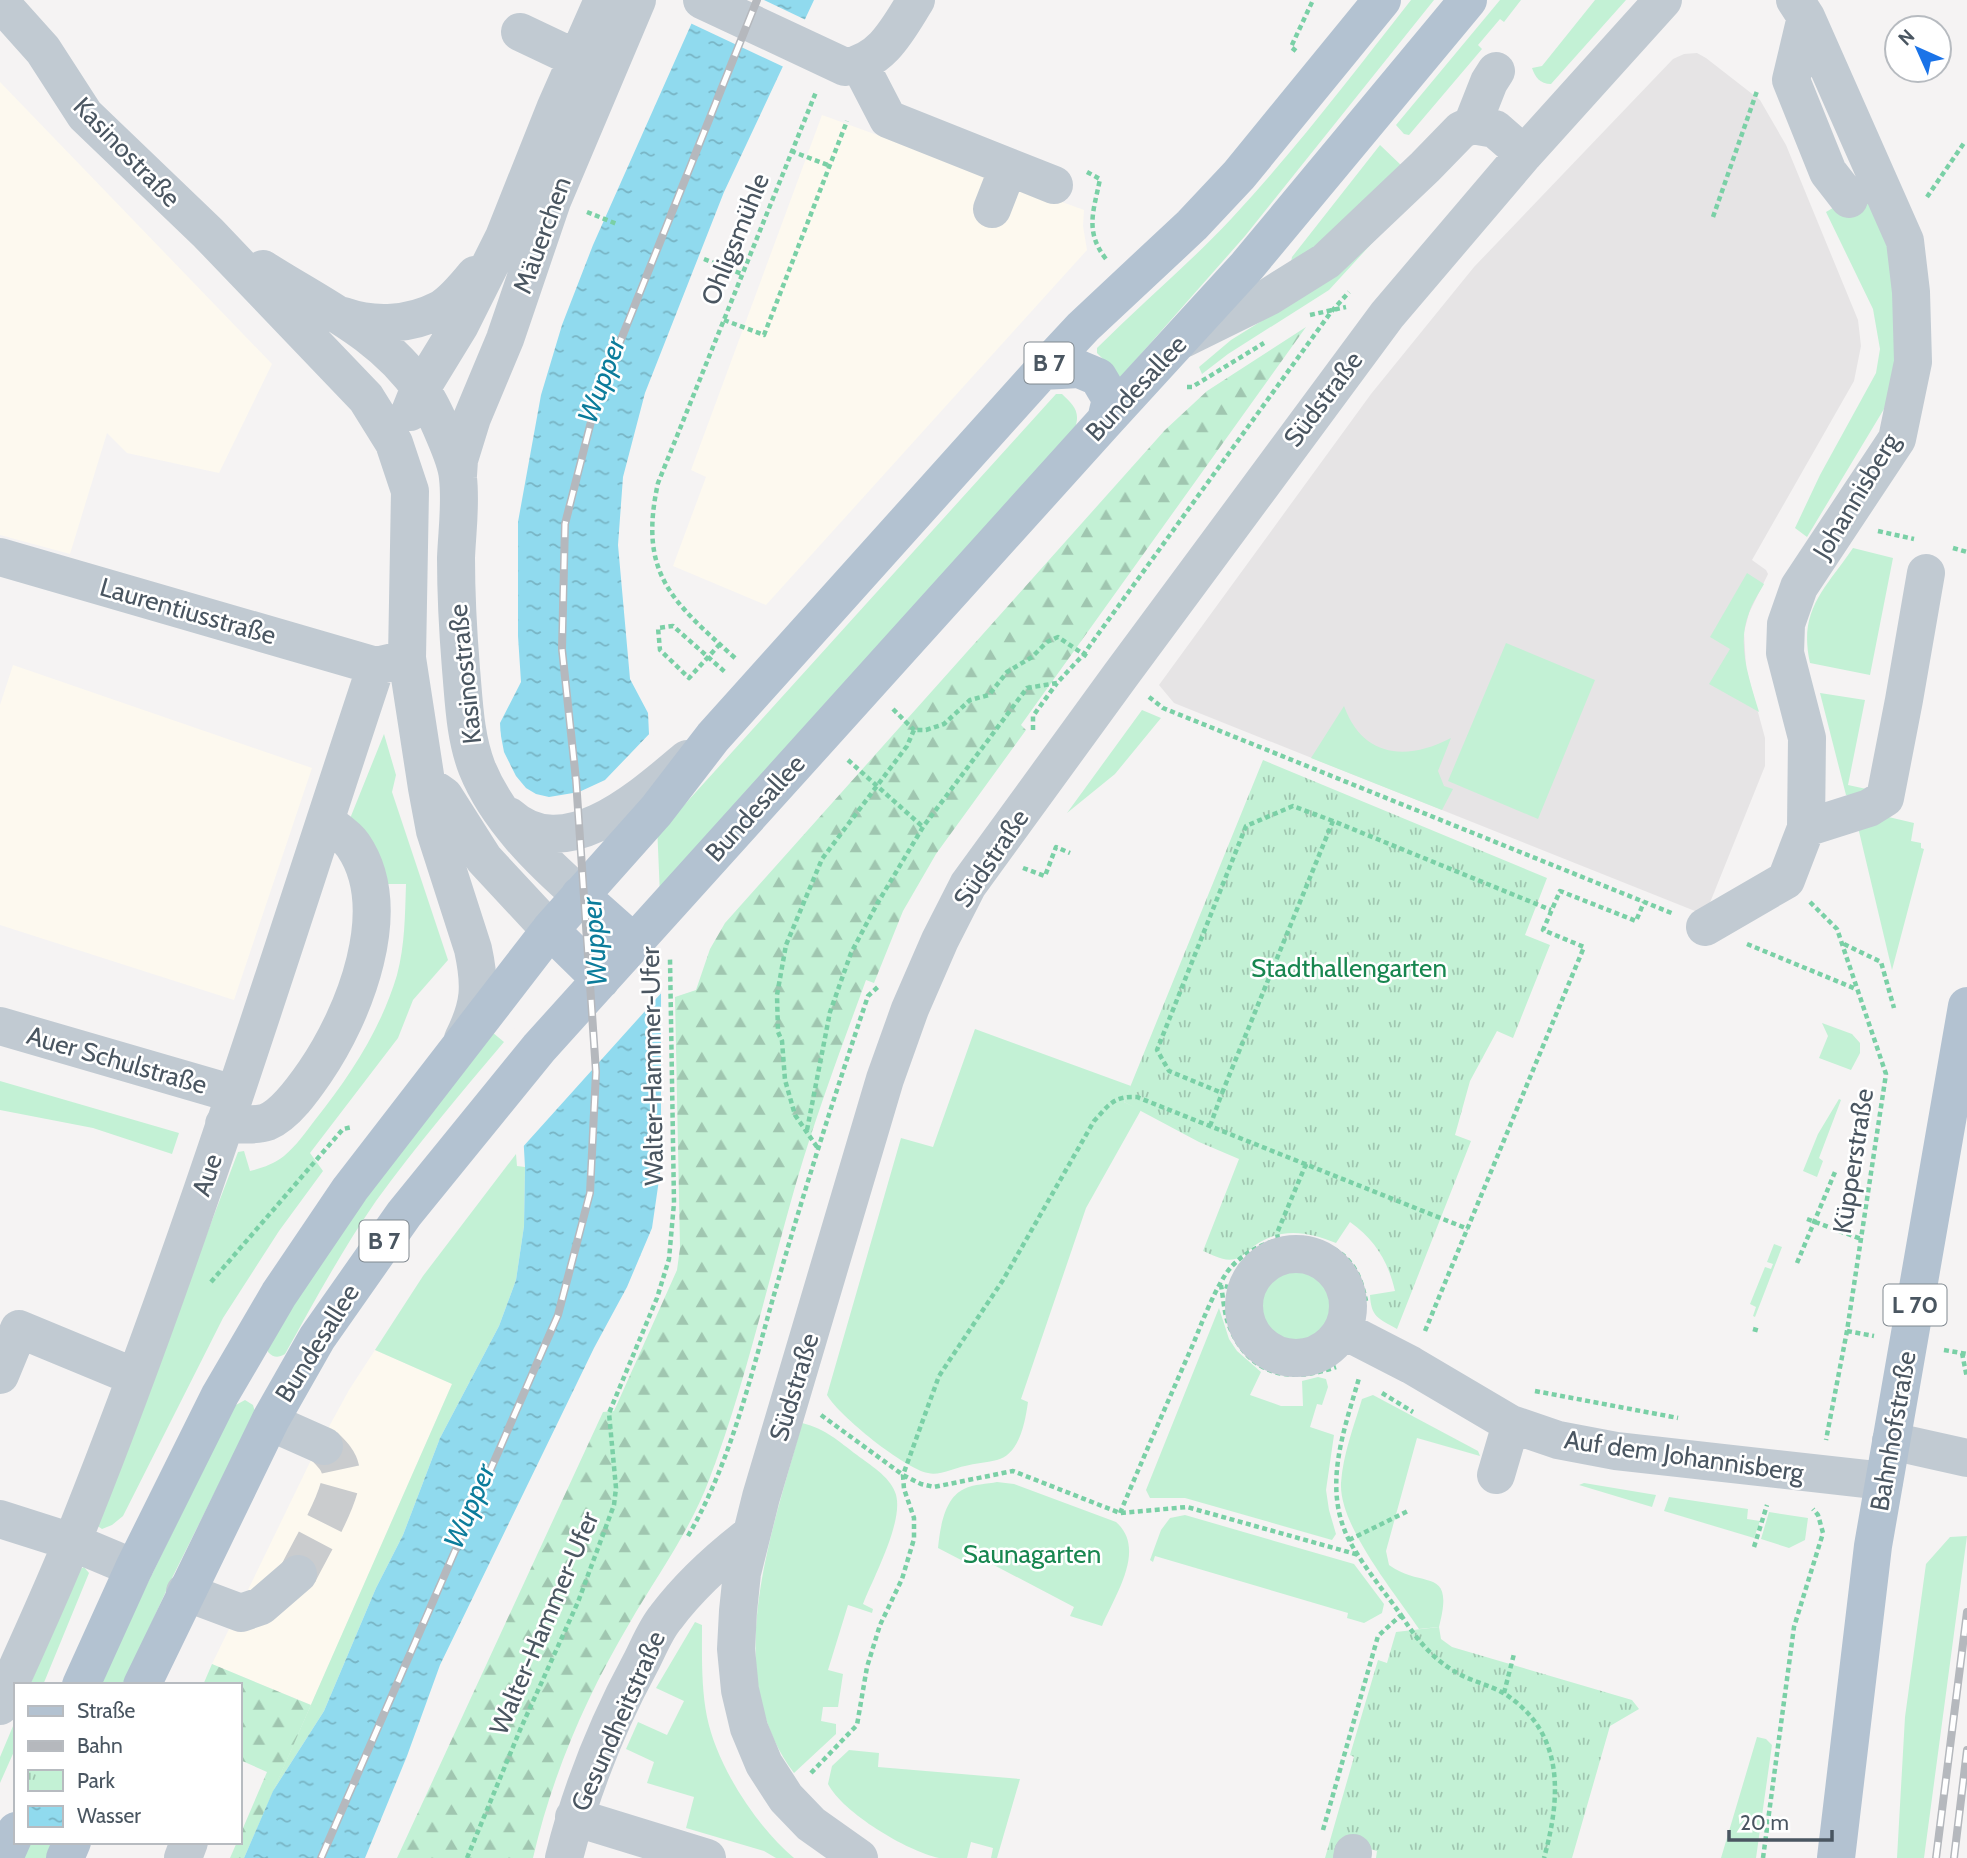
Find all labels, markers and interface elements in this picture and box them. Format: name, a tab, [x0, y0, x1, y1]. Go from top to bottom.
north arrow	[1883, 14, 1953, 84]
text: N	[1893, 24, 1919, 50]
street label: Kasinostraße	[67, 90, 187, 214]
street label: Ohligsmühle	[694, 168, 776, 310]
street label: Mäuerchen	[506, 172, 578, 298]
street label: Bundesallee	[1079, 328, 1193, 448]
water label: Wupper	[570, 331, 633, 428]
road number: B 7	[1024, 342, 1074, 384]
street label: Südstraße	[1277, 345, 1369, 453]
street label: Johannisberg	[1805, 426, 1907, 566]
street label: Laurentiusstraße	[96, 571, 280, 651]
street label: Kasinostraße	[442, 602, 488, 746]
street label: Bundesallee	[699, 748, 811, 868]
street label: Südstraße	[947, 803, 1035, 913]
water label: Wupper	[574, 895, 614, 987]
street label: Walter-Hammer-Ufer	[634, 945, 670, 1186]
park label: Stadthallengarten	[1251, 952, 1447, 984]
street label: Auer Schulstraße	[23, 1019, 211, 1101]
street label: Küpperstraße	[1826, 1086, 1880, 1236]
street label: Aue	[185, 1150, 229, 1200]
road number: B 7	[360, 1220, 408, 1261]
street label: Bundesallee	[268, 1278, 366, 1408]
road number: L 70	[1884, 1284, 1946, 1325]
street label: Südstraße	[762, 1329, 826, 1445]
street label: Bahnhofstraße	[1863, 1349, 1923, 1513]
street label: Auf dem Johannisberg	[1562, 1423, 1807, 1489]
water label: Wupper	[436, 1457, 503, 1554]
street label: Walter-Hammer-Ufer	[483, 1506, 606, 1739]
park label: Saunagarten	[963, 1538, 1101, 1570]
street label: Gesundheitstraße	[564, 1626, 672, 1816]
legend	[14, 1683, 242, 1844]
text: Straße	[77, 1698, 136, 1723]
text: Bahn	[77, 1733, 123, 1758]
text: Park	[77, 1768, 115, 1793]
scale bar	[1729, 1798, 1832, 1842]
text: Wasser	[77, 1803, 141, 1828]
text: 20 m	[1740, 1810, 1789, 1835]

